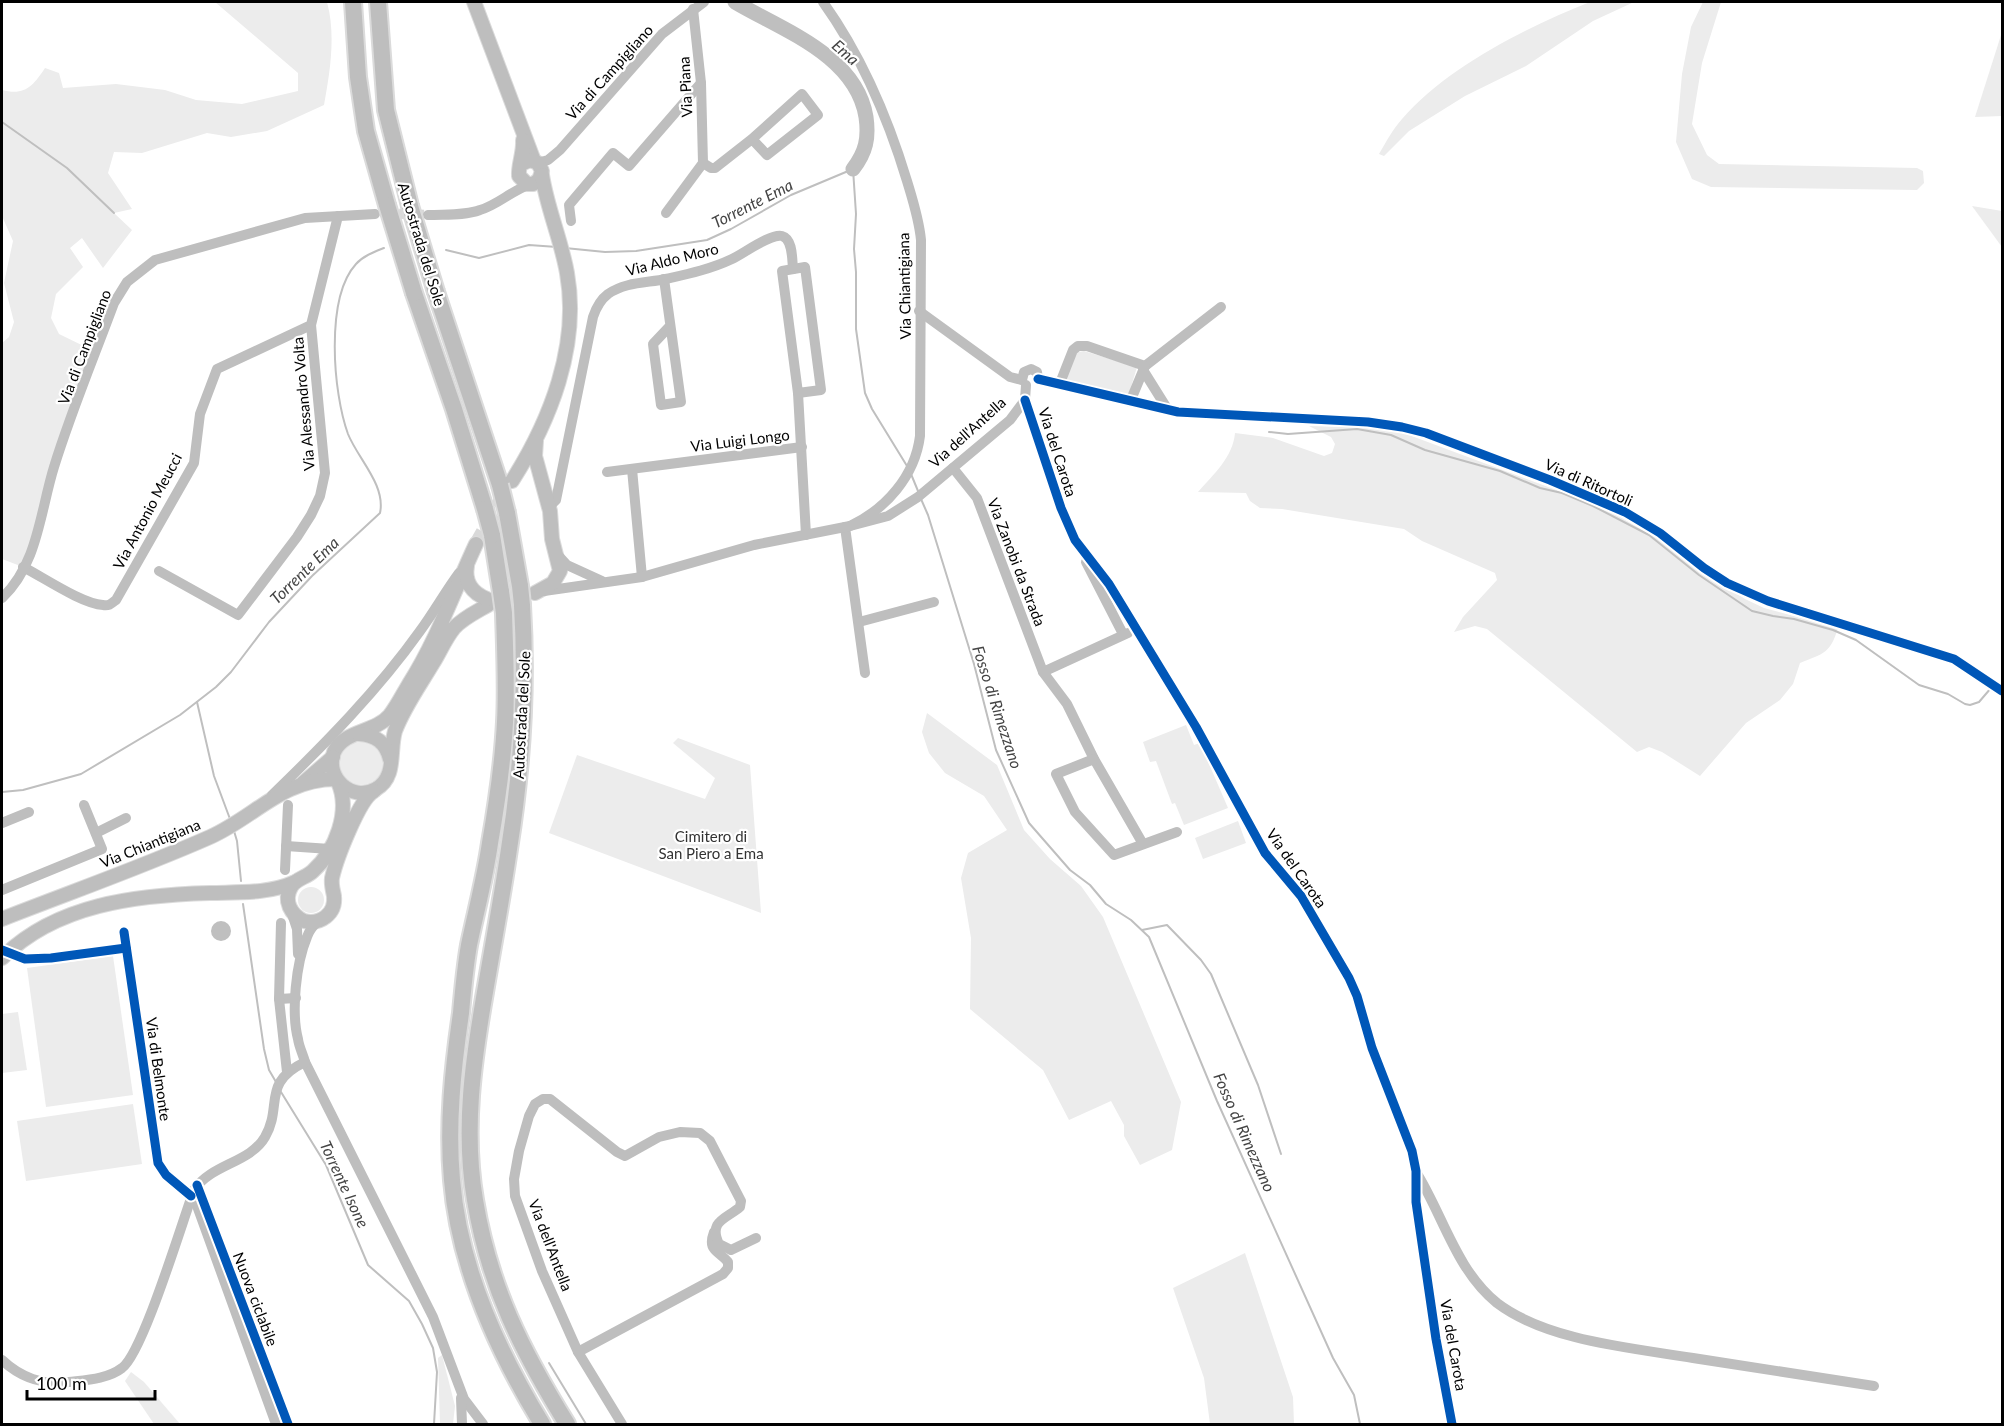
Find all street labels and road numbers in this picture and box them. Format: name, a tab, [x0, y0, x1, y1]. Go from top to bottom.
street label: Via di Campigliano	[561, 21, 657, 123]
street label: Via Piana	[674, 56, 696, 118]
street label: Autostrada del Sole	[395, 180, 449, 308]
street label: Via Chiantigiana	[894, 233, 914, 339]
street label: Via Aldo Moro	[624, 239, 720, 279]
street label: Via di Campigliano	[54, 287, 114, 407]
street label: Via Alessandro Volta	[288, 336, 318, 472]
street label: Via dell'Antella	[925, 393, 1009, 471]
street label: Via del Carota	[1035, 405, 1081, 499]
street label: Via Luigi Longo	[689, 425, 791, 455]
street label: Via Antonio Meucci	[109, 450, 185, 572]
street label: Via di Ritortoli	[1542, 455, 1636, 509]
street label: Via Zanobi da Strada	[984, 495, 1050, 629]
street label: Autostrada del Sole	[509, 650, 533, 780]
street label: Via Chiantigiana	[97, 815, 203, 871]
street label: Via del Carota	[1263, 825, 1331, 911]
street label: Via di Belmonte	[143, 1016, 175, 1122]
street label: Via dell'Antella	[525, 1197, 577, 1293]
street label: Nuova ciclabile	[230, 1249, 282, 1349]
street label: Via del Carota	[1437, 1298, 1471, 1392]

